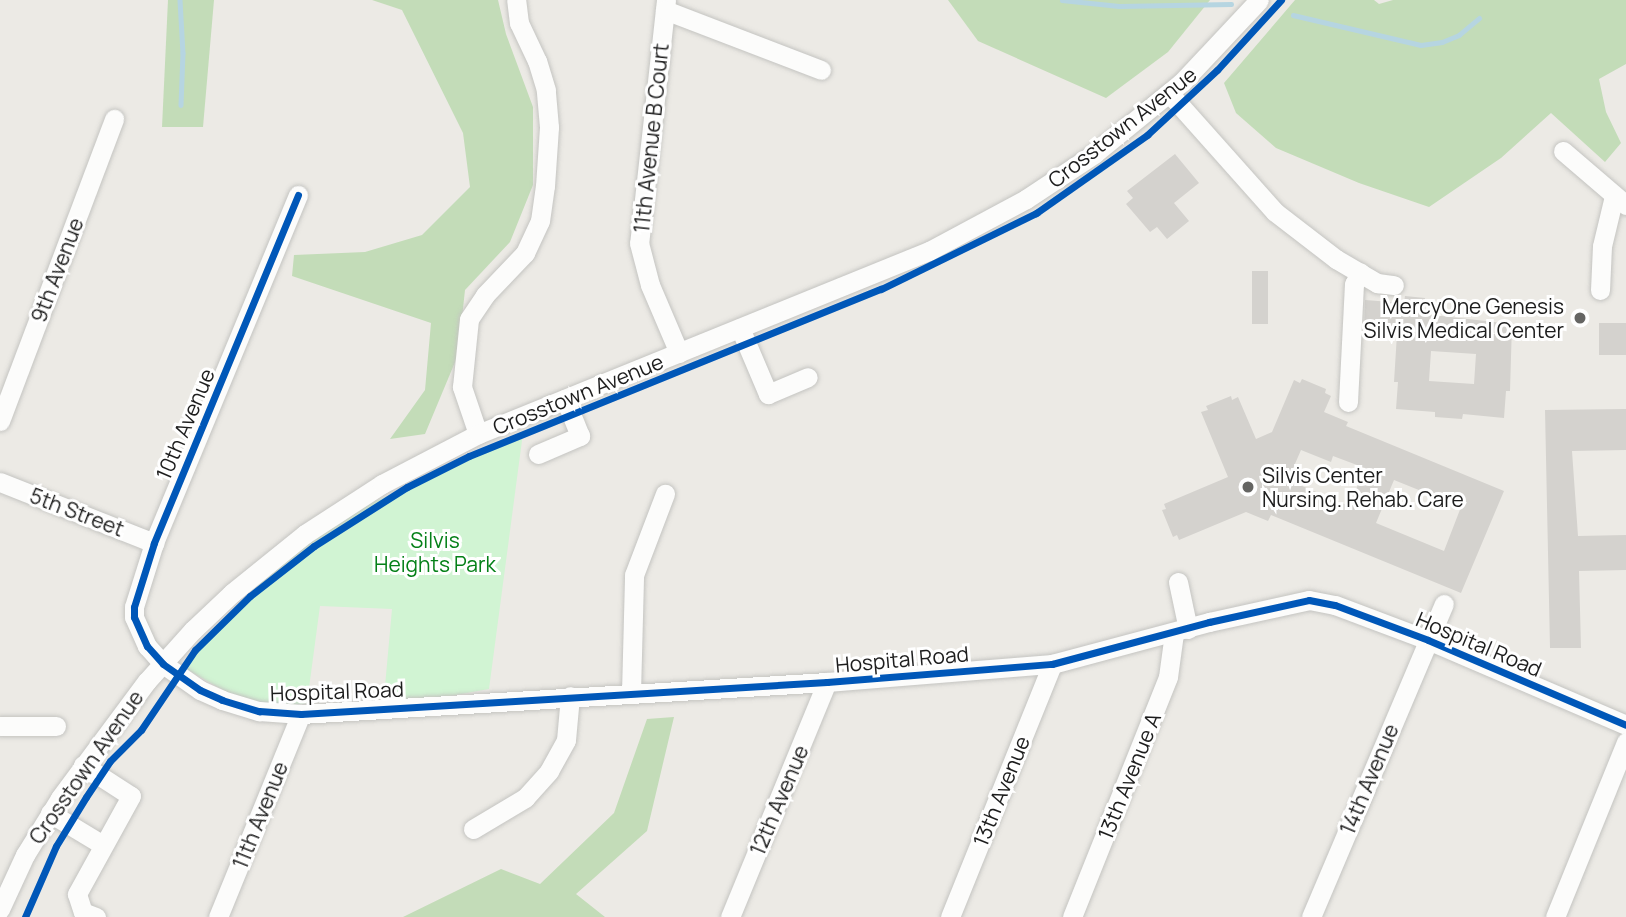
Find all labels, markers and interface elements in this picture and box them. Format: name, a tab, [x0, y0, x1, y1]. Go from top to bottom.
street label: 11th Avenue B Court	[629, 42, 673, 234]
street label: Crosstown Avenue	[1043, 61, 1201, 193]
street label: 9th Avenue	[26, 214, 88, 326]
place label: MercyOne Genesis Silvis Medical Center	[1364, 293, 1564, 343]
marker: MercyOne Genesis Silvis Medical Center	[1570, 308, 1590, 328]
street label: Crosstown Avenue	[489, 348, 667, 440]
street label: 10th Avenue	[150, 365, 220, 483]
place label: Silvis Center Nursing. Rehab. Care	[1262, 462, 1464, 512]
marker: Silvis Center Nursing. Rehab. Care	[1240, 479, 1256, 495]
street label: 5th Street	[26, 483, 128, 541]
park label: Silvis Heights Park	[374, 527, 496, 577]
street label: Hospital Road	[1412, 606, 1546, 682]
street label: Hospital Road	[834, 641, 970, 677]
street label: Hospital Road	[270, 676, 404, 706]
street label: Crosstown Avenue	[24, 685, 148, 849]
street label: 13th Avenue A	[1092, 709, 1166, 843]
street label: 14th Avenue	[1334, 720, 1404, 838]
street label: 13th Avenue	[967, 732, 1035, 850]
street label: 12th Avenue	[745, 741, 813, 859]
street label: 11th Avenue	[227, 758, 293, 872]

